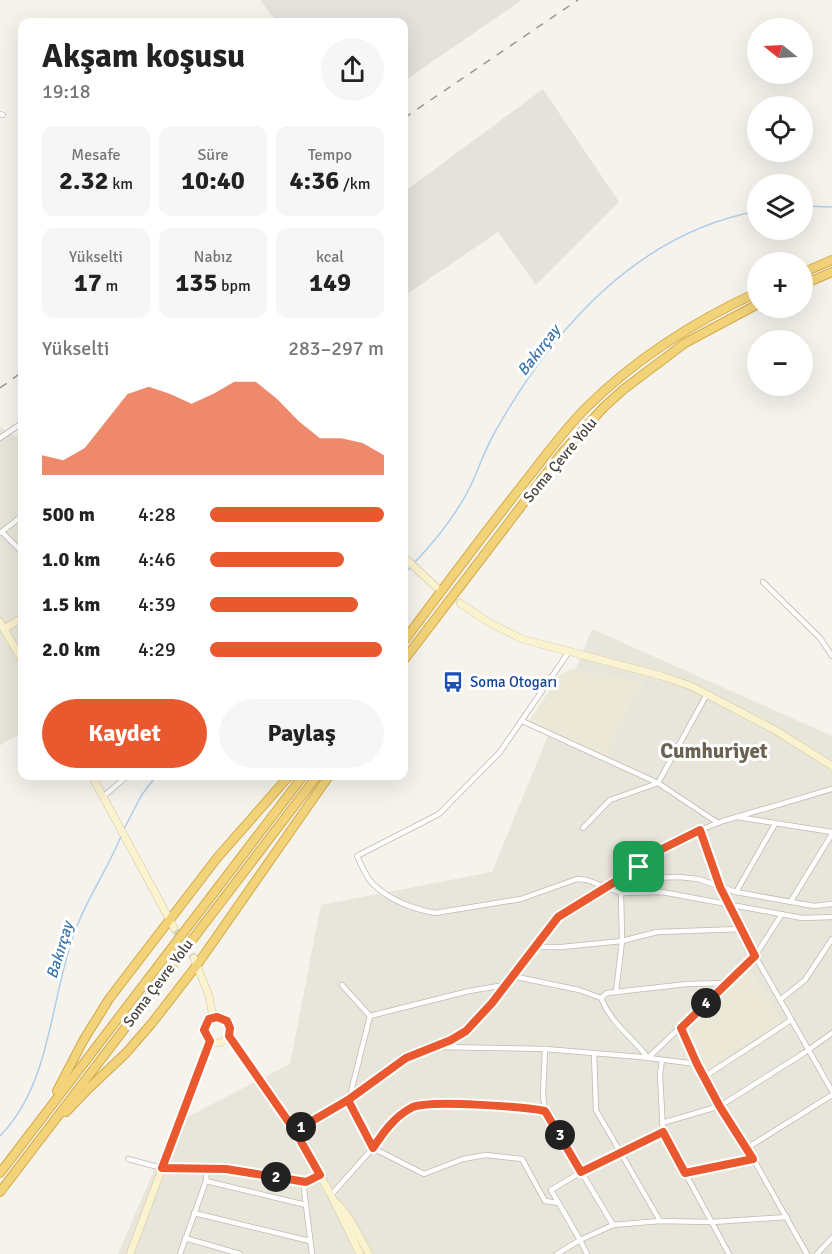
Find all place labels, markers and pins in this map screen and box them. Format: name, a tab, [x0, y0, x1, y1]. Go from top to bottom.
bus stop icon: Soma Otogarı	[441, 670, 465, 694]
place label: Soma Otogarı	[470, 673, 557, 691]
pin	[613, 841, 664, 892]
pin: 4	[691, 988, 721, 1018]
pin: 1	[286, 1112, 316, 1142]
pin: 3	[545, 1120, 575, 1150]
pin: 2	[261, 1162, 291, 1192]

